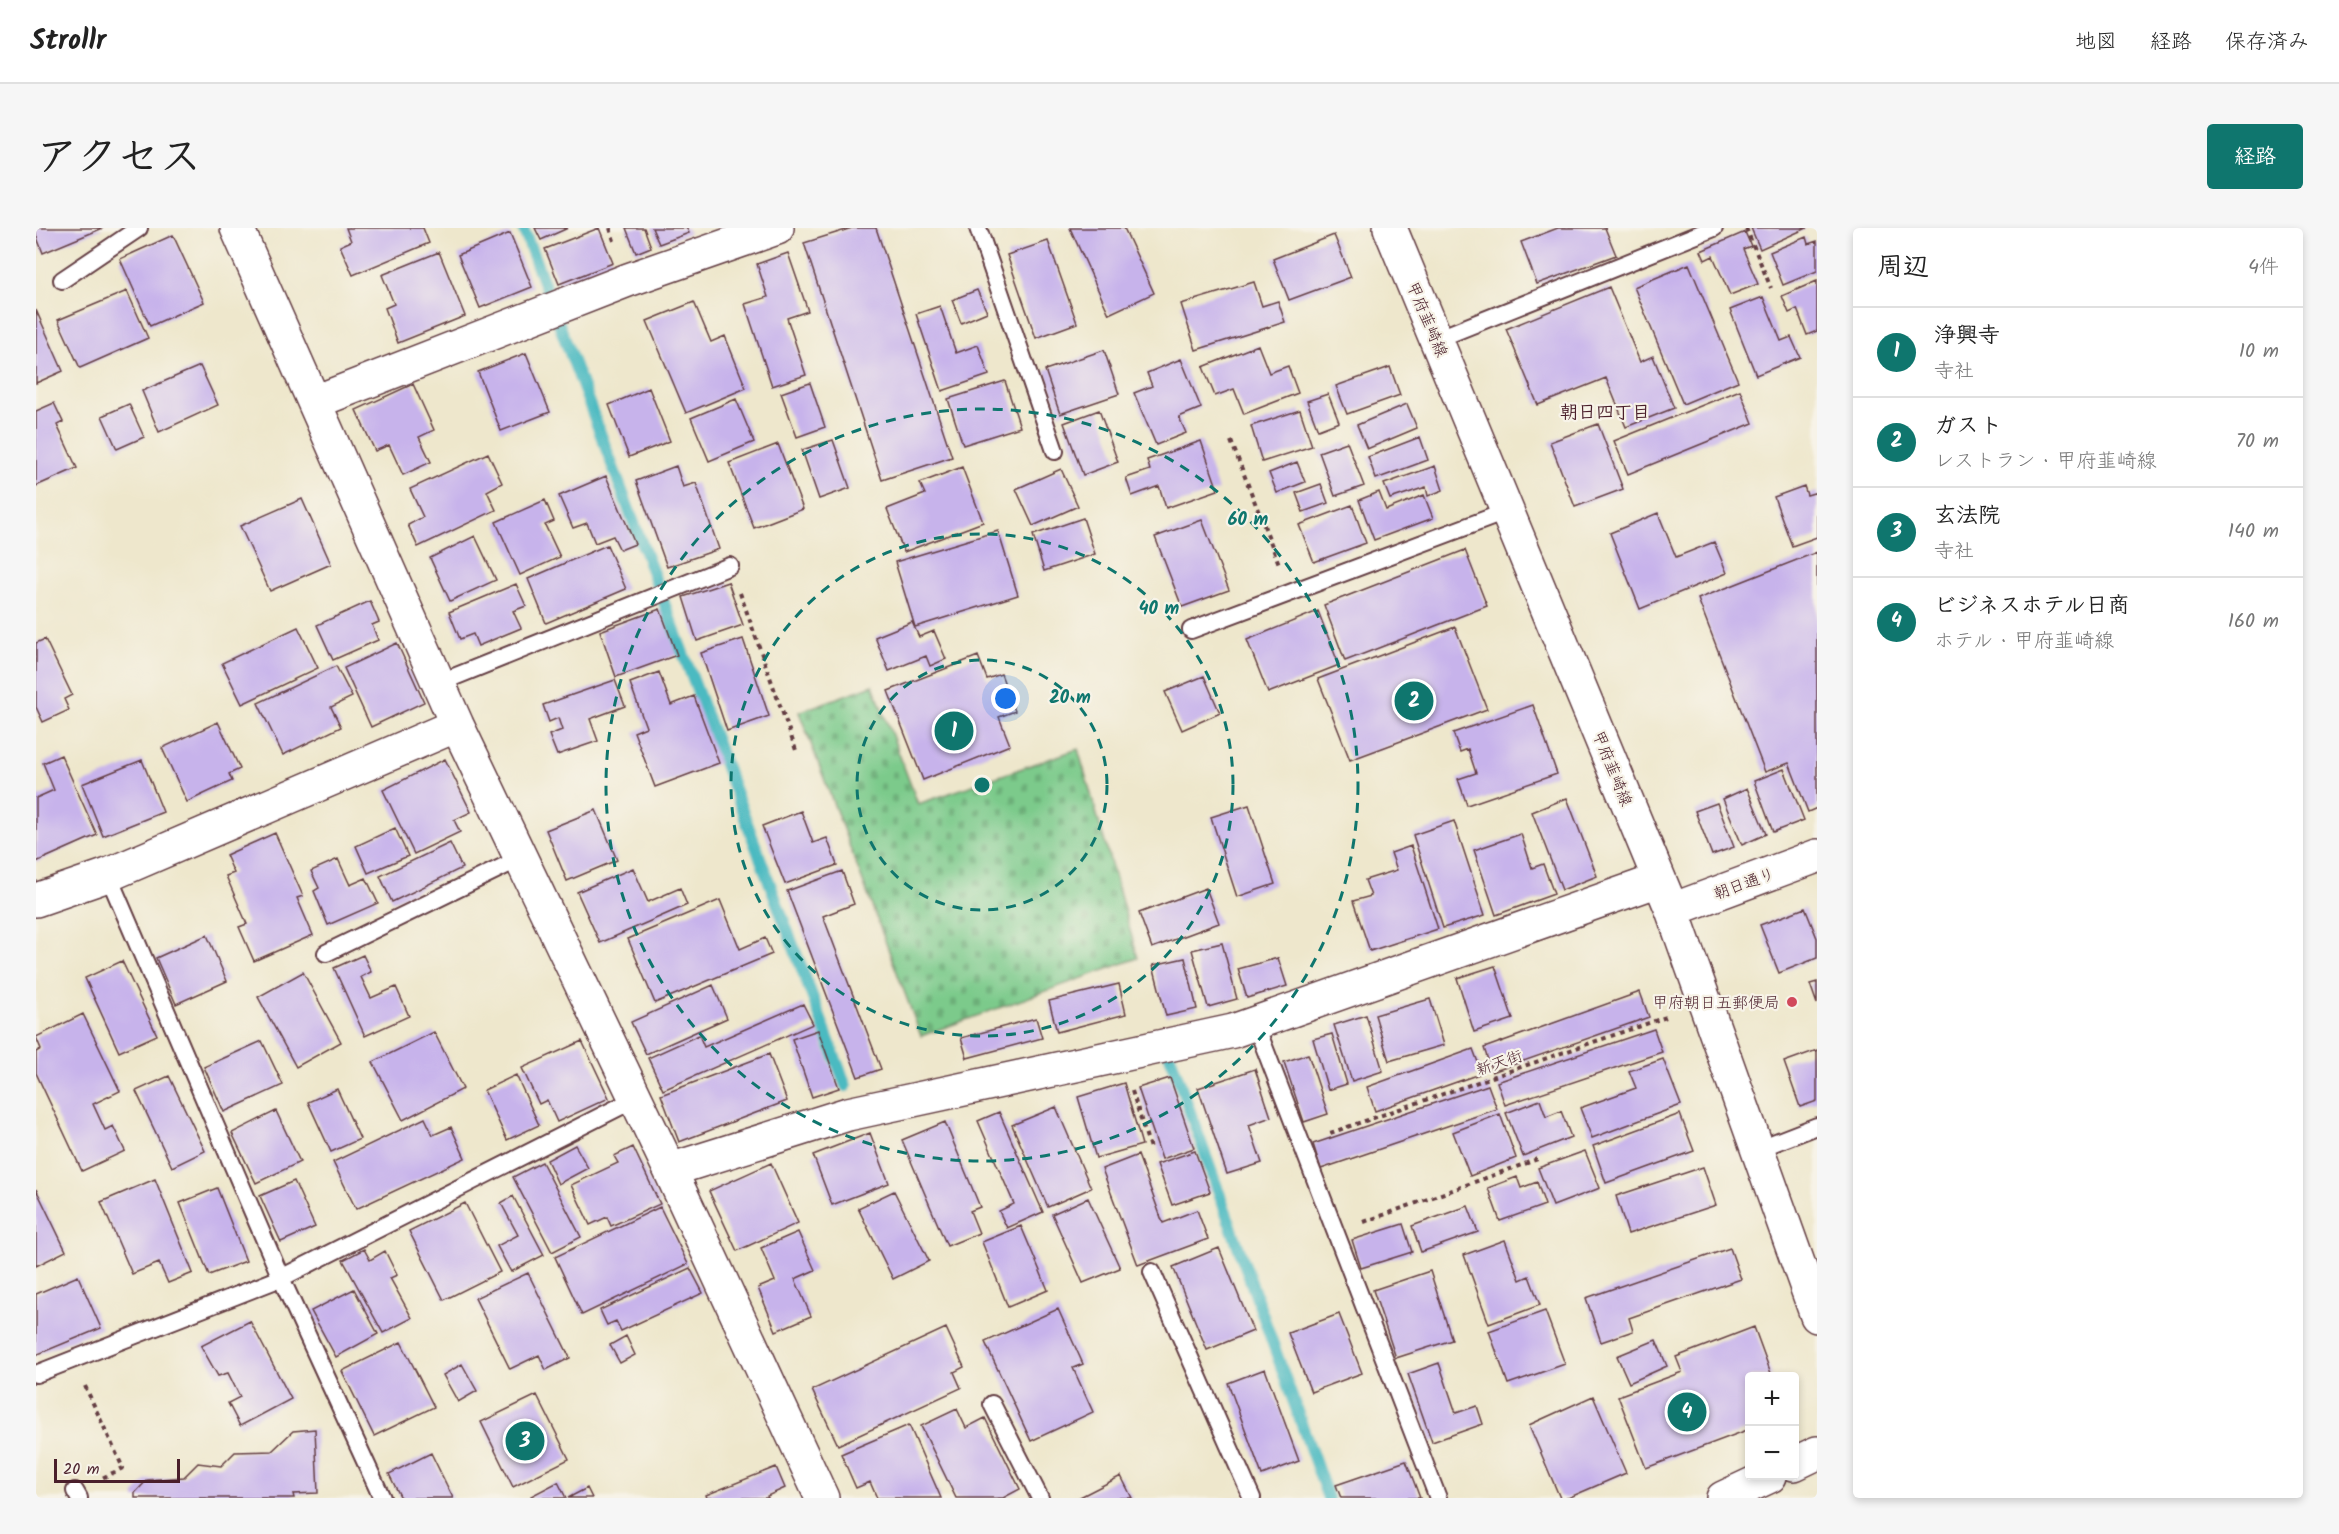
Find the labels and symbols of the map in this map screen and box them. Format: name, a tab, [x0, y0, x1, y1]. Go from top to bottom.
street label: 甲府韮崎線	[1399, 278, 1454, 361]
district label: 朝日四丁目	[1560, 399, 1650, 428]
text: 60 m	[1228, 506, 1269, 535]
text: 40 m	[1139, 595, 1180, 624]
pin: 2	[1394, 678, 1434, 724]
your location	[991, 684, 1020, 713]
text: 20 m	[1049, 684, 1091, 713]
pin: 1	[934, 708, 974, 754]
street label: 甲府韮崎線	[1585, 727, 1638, 810]
centre of rings	[972, 775, 992, 795]
street label: 朝日通り	[1710, 862, 1779, 907]
place label: 甲府朝日五郵便局	[1652, 991, 1780, 1016]
marker: 甲府朝日五郵便局	[1785, 995, 1799, 1009]
street label: 新天街	[1473, 1044, 1526, 1083]
pin: 4	[1668, 1390, 1706, 1434]
pin: 3	[506, 1418, 544, 1464]
scale bar	[54, 1456, 180, 1484]

